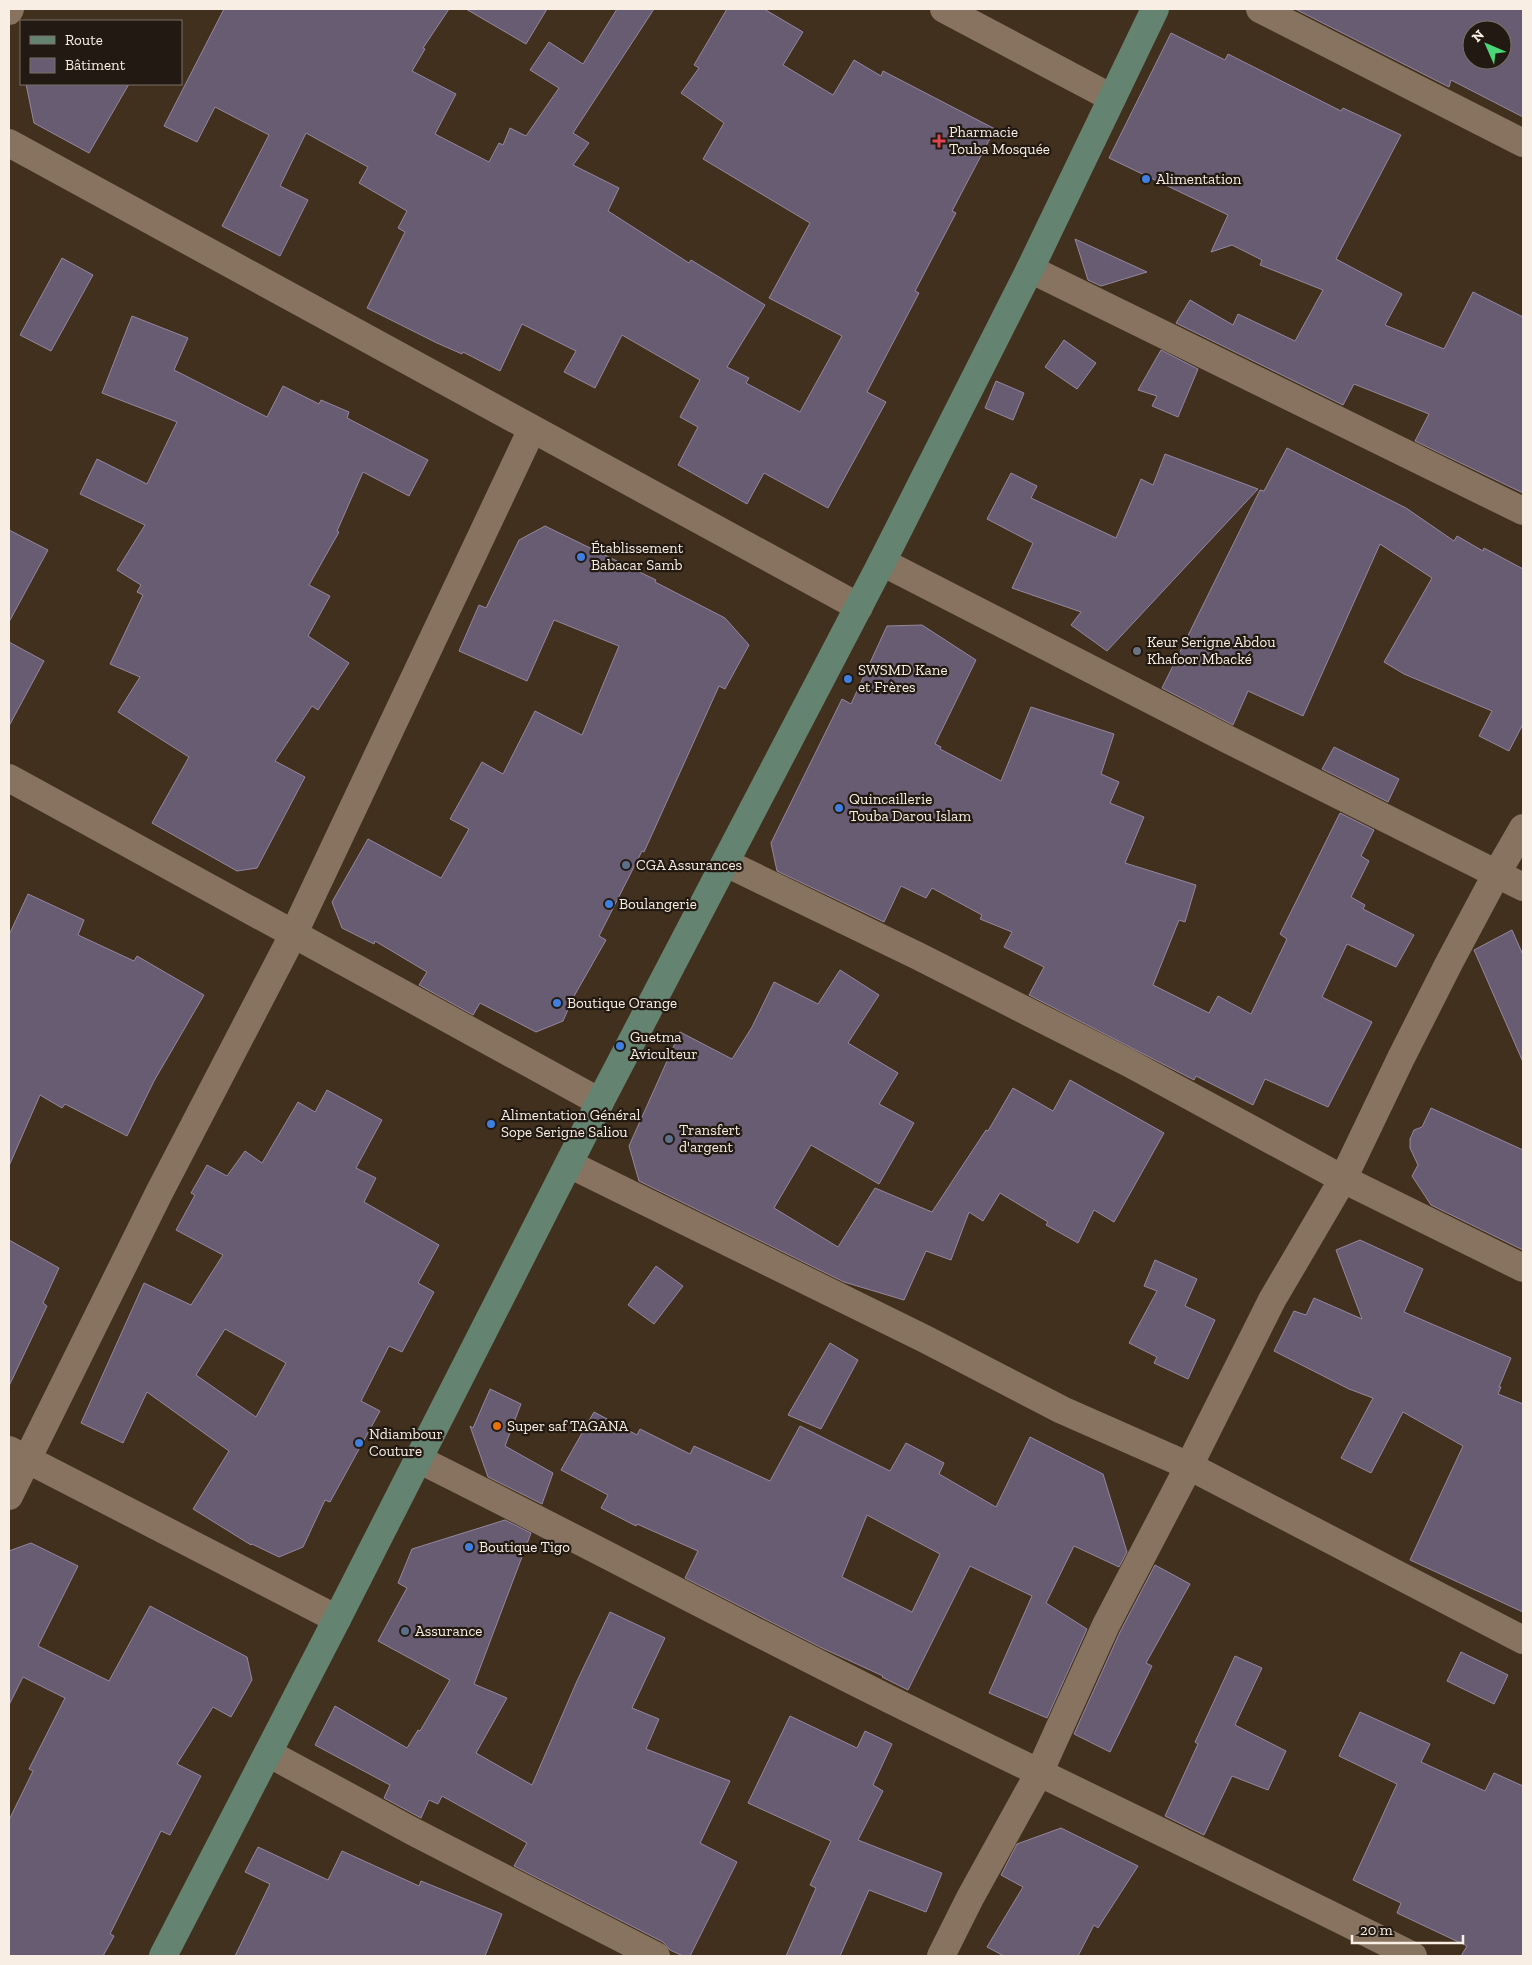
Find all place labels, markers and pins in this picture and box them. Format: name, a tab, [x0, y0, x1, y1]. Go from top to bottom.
place label: Pharmacie Touba Mosquée	[949, 123, 1050, 158]
marker: Pharmacie Touba Mosquée	[933, 135, 945, 147]
place label: Alimentation	[1156, 170, 1242, 188]
marker: Alimentation	[1140, 173, 1152, 185]
place label: Établissement Babacar Samb	[591, 539, 684, 574]
marker: Établissement Babacar Samb	[575, 551, 587, 563]
place label: Keur Serigne Abdou Khafoor Mbacké	[1147, 633, 1276, 668]
marker: Keur Serigne Abdou Khafoor Mbacké	[1131, 645, 1143, 657]
place label: SWSMD Kane et Frères	[858, 661, 948, 696]
marker: SWSMD Kane et Frères	[842, 673, 854, 685]
place label: Quincaillerie Touba Darou Islam	[849, 790, 971, 825]
marker: Quincaillerie Touba Darou Islam	[833, 802, 845, 814]
place label: CGA Assurances	[636, 856, 742, 874]
marker: CGA Assurances	[620, 859, 632, 871]
place label: Boulangerie	[619, 895, 697, 913]
marker: Boulangerie	[603, 898, 615, 910]
place label: Boutique Orange	[567, 994, 677, 1012]
marker: Boutique Orange	[551, 997, 563, 1009]
place label: Guetma Aviculteur	[630, 1028, 698, 1063]
marker: Guetma Aviculteur	[614, 1040, 626, 1052]
place label: Alimentation Général Sope Serigne Saliou	[501, 1106, 640, 1141]
marker: Alimentation Général Sope Serigne Saliou	[485, 1118, 497, 1130]
place label: Transfert d'argent	[679, 1121, 741, 1156]
marker: Transfert d'argent	[663, 1133, 675, 1145]
place label: Super saf TAGANA	[507, 1417, 628, 1435]
marker: Super saf TAGANA	[491, 1420, 503, 1432]
place label: Ndiambour Couture	[369, 1425, 443, 1460]
marker: Ndiambour Couture	[353, 1437, 365, 1449]
place label: Boutique Tigo	[479, 1538, 570, 1556]
marker: Boutique Tigo	[463, 1541, 475, 1553]
place label: Assurance	[415, 1622, 482, 1640]
marker: Assurance	[399, 1625, 411, 1637]

